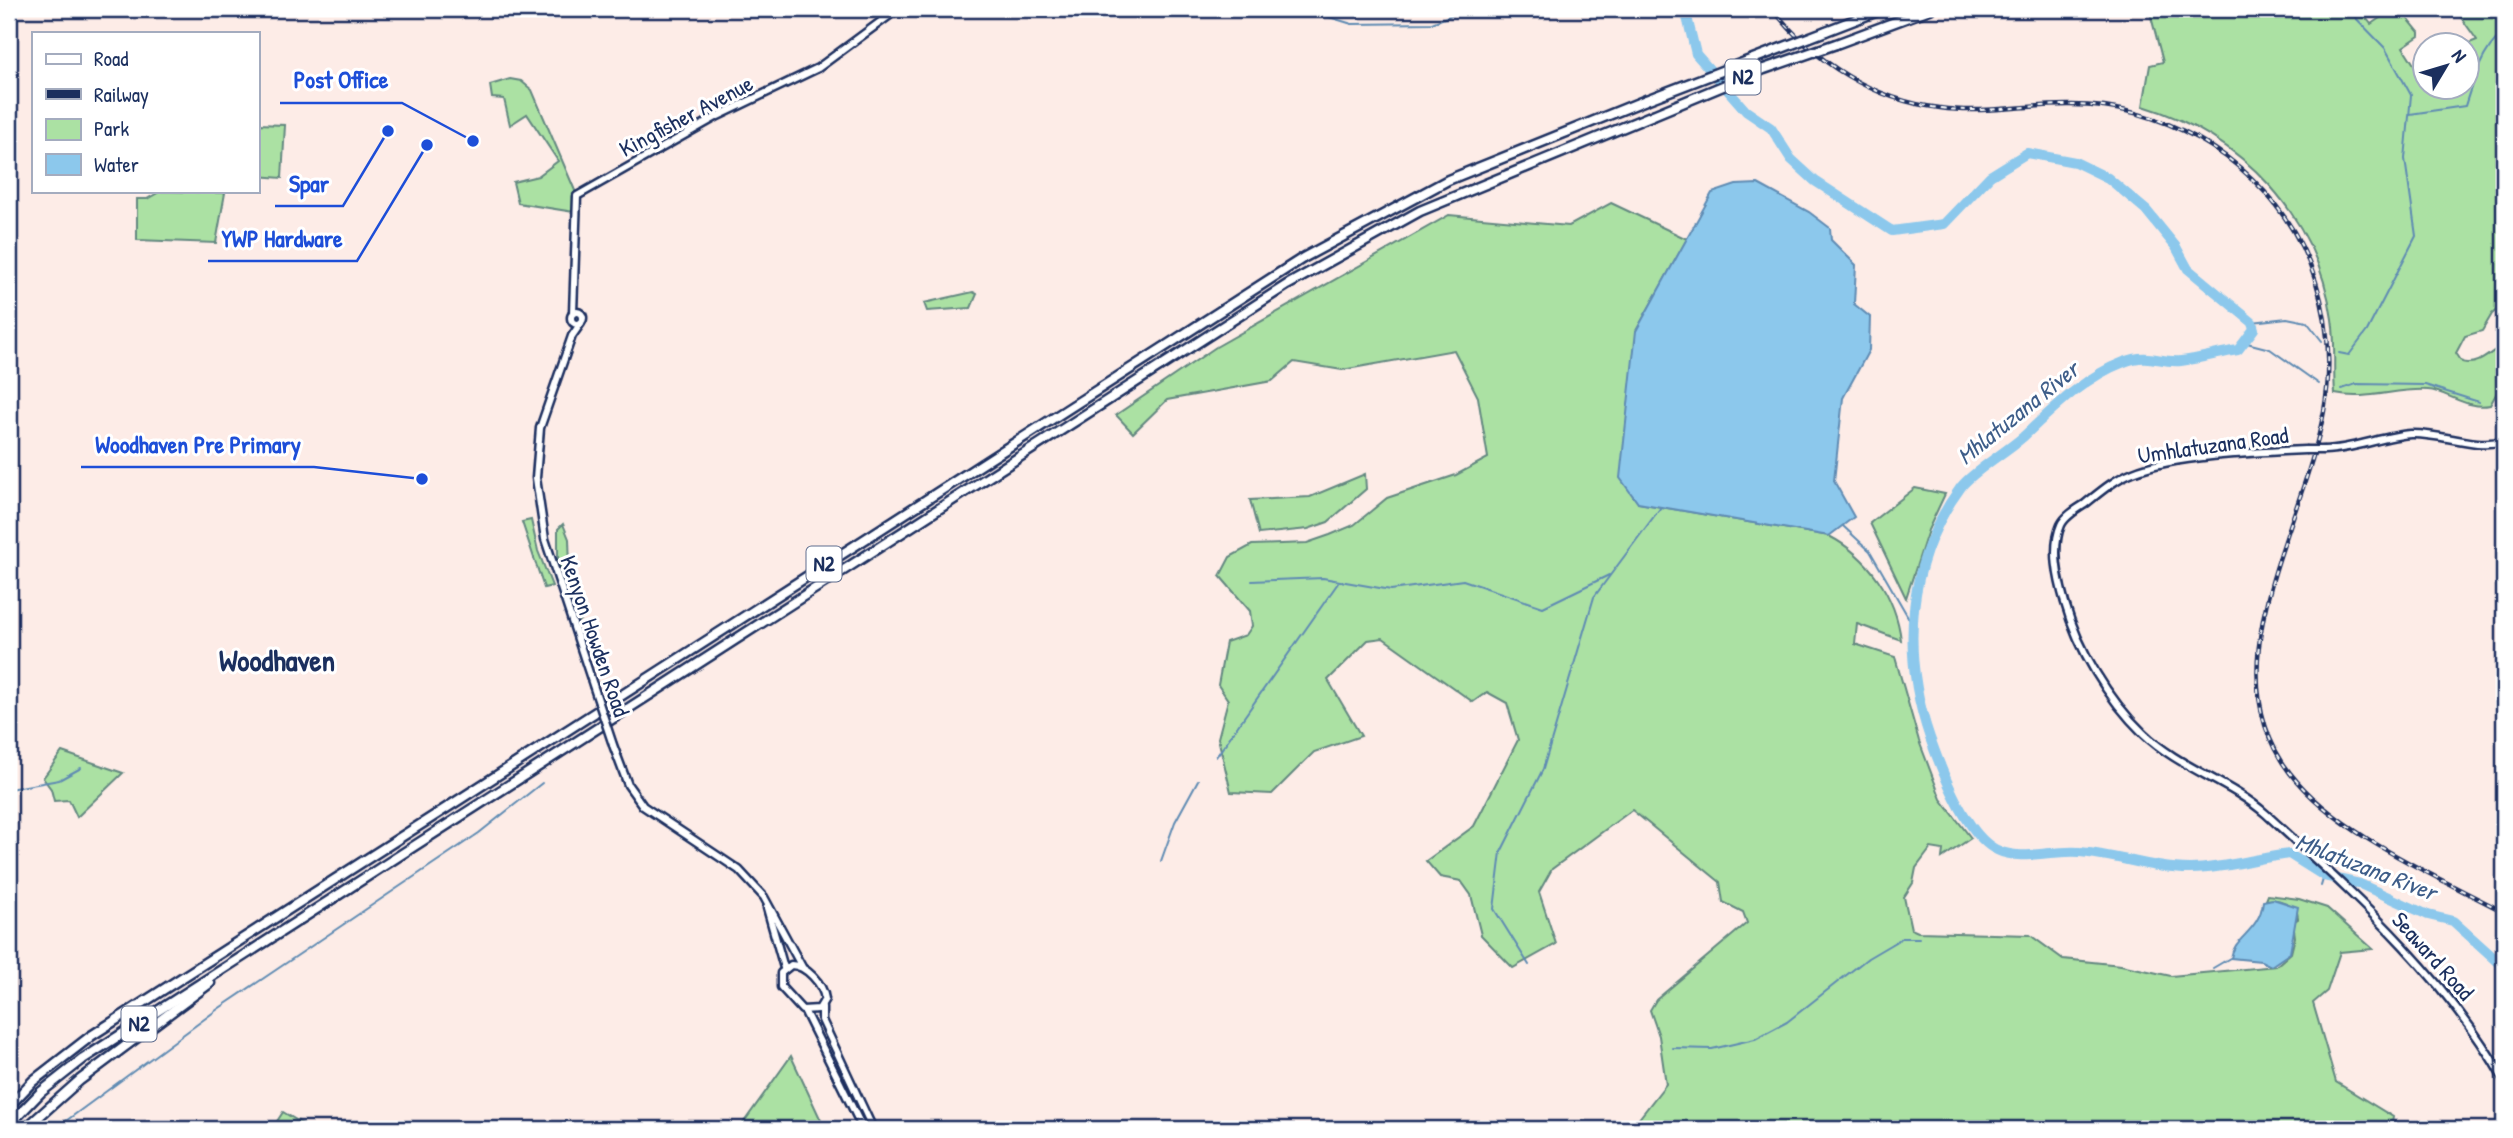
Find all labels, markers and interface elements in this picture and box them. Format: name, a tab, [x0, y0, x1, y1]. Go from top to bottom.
legend	[32, 32, 259, 192]
north arrow	[2412, 32, 2482, 102]
text: Road	[94, 44, 128, 73]
text: N	[2446, 44, 2473, 68]
callout: Post Office	[280, 58, 402, 103]
road number: N2	[1726, 60, 1760, 94]
text: Post Office	[294, 63, 389, 95]
street label: Kingfisher Avenue	[614, 67, 758, 164]
text: Railway	[94, 80, 149, 109]
text: Park	[94, 114, 129, 143]
text: Water	[94, 150, 139, 179]
callout: Spar	[275, 161, 343, 206]
text: Spar	[289, 167, 330, 200]
callout: YWP Hardware	[208, 216, 357, 261]
text: YWP Hardware	[221, 222, 343, 254]
water label: Mhlatuzana River	[1950, 351, 2087, 471]
street label: Umhlatuzana Road	[2136, 419, 2290, 470]
callout: Woodhaven Pre Primary	[81, 422, 314, 467]
text: Woodhaven Pre Primary	[95, 428, 301, 461]
road number: N2	[806, 546, 842, 582]
street label: Kenyon Howden Road	[553, 551, 638, 721]
district label: Woodhaven	[219, 640, 335, 680]
water label: Mhlatuzana River	[2291, 825, 2444, 909]
street label: Seaward Road	[2385, 905, 2481, 1007]
road number: N2	[122, 1006, 156, 1042]

